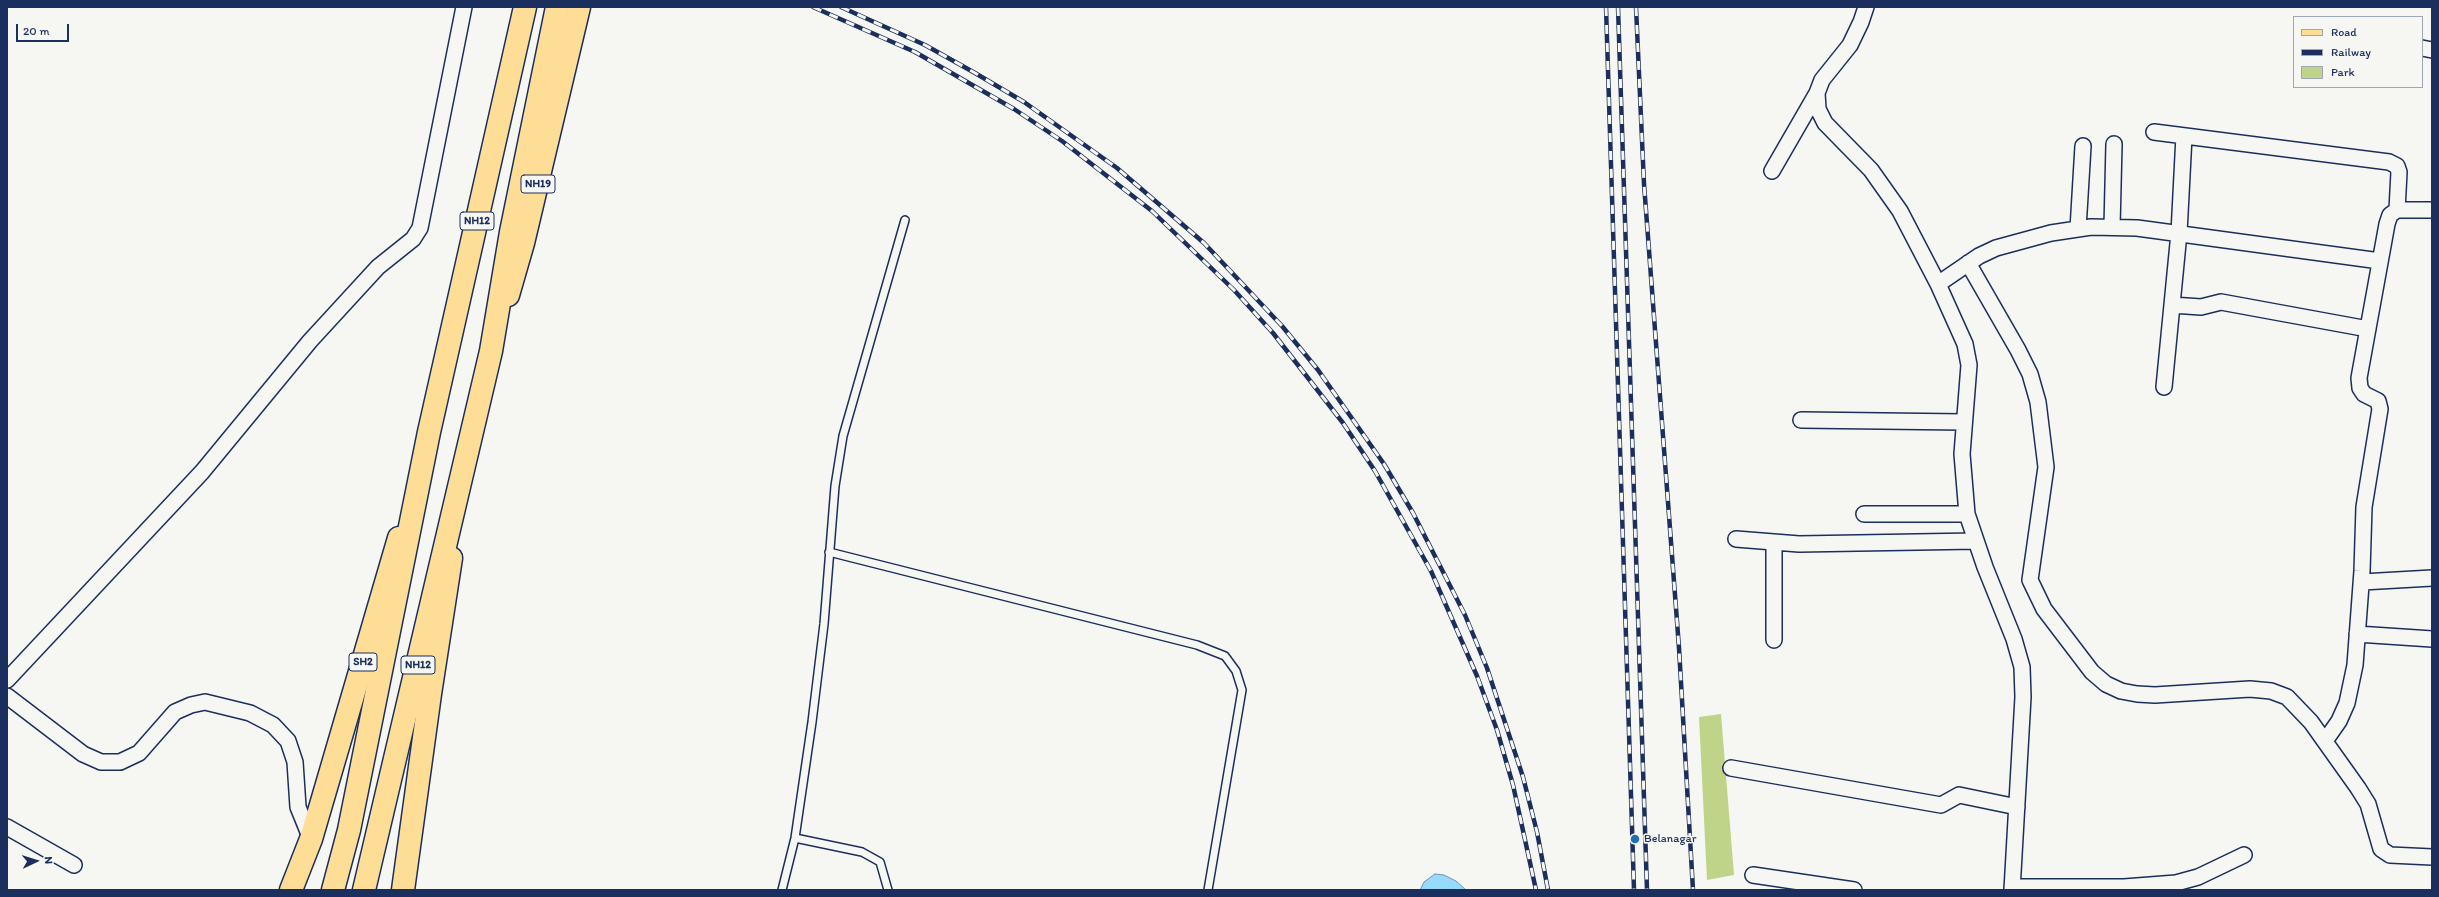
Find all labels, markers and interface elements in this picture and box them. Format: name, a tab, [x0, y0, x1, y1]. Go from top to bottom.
scale bar	[18, 16, 71, 42]
legend	[2293, 16, 2423, 88]
text: 20 m	[23, 24, 50, 38]
text: Road	[2331, 25, 2357, 39]
text: Railway	[2331, 45, 2371, 59]
text: Park	[2331, 65, 2355, 79]
road number: NH19	[521, 175, 555, 193]
road number: NH12	[460, 212, 494, 230]
road number: SH2	[349, 653, 377, 671]
road number: NH12	[401, 656, 435, 674]
place label: Belanagar	[1644, 832, 1697, 846]
marker: Belanagar	[1629, 833, 1641, 845]
north arrow	[16, 841, 56, 881]
text: N	[42, 856, 55, 864]

